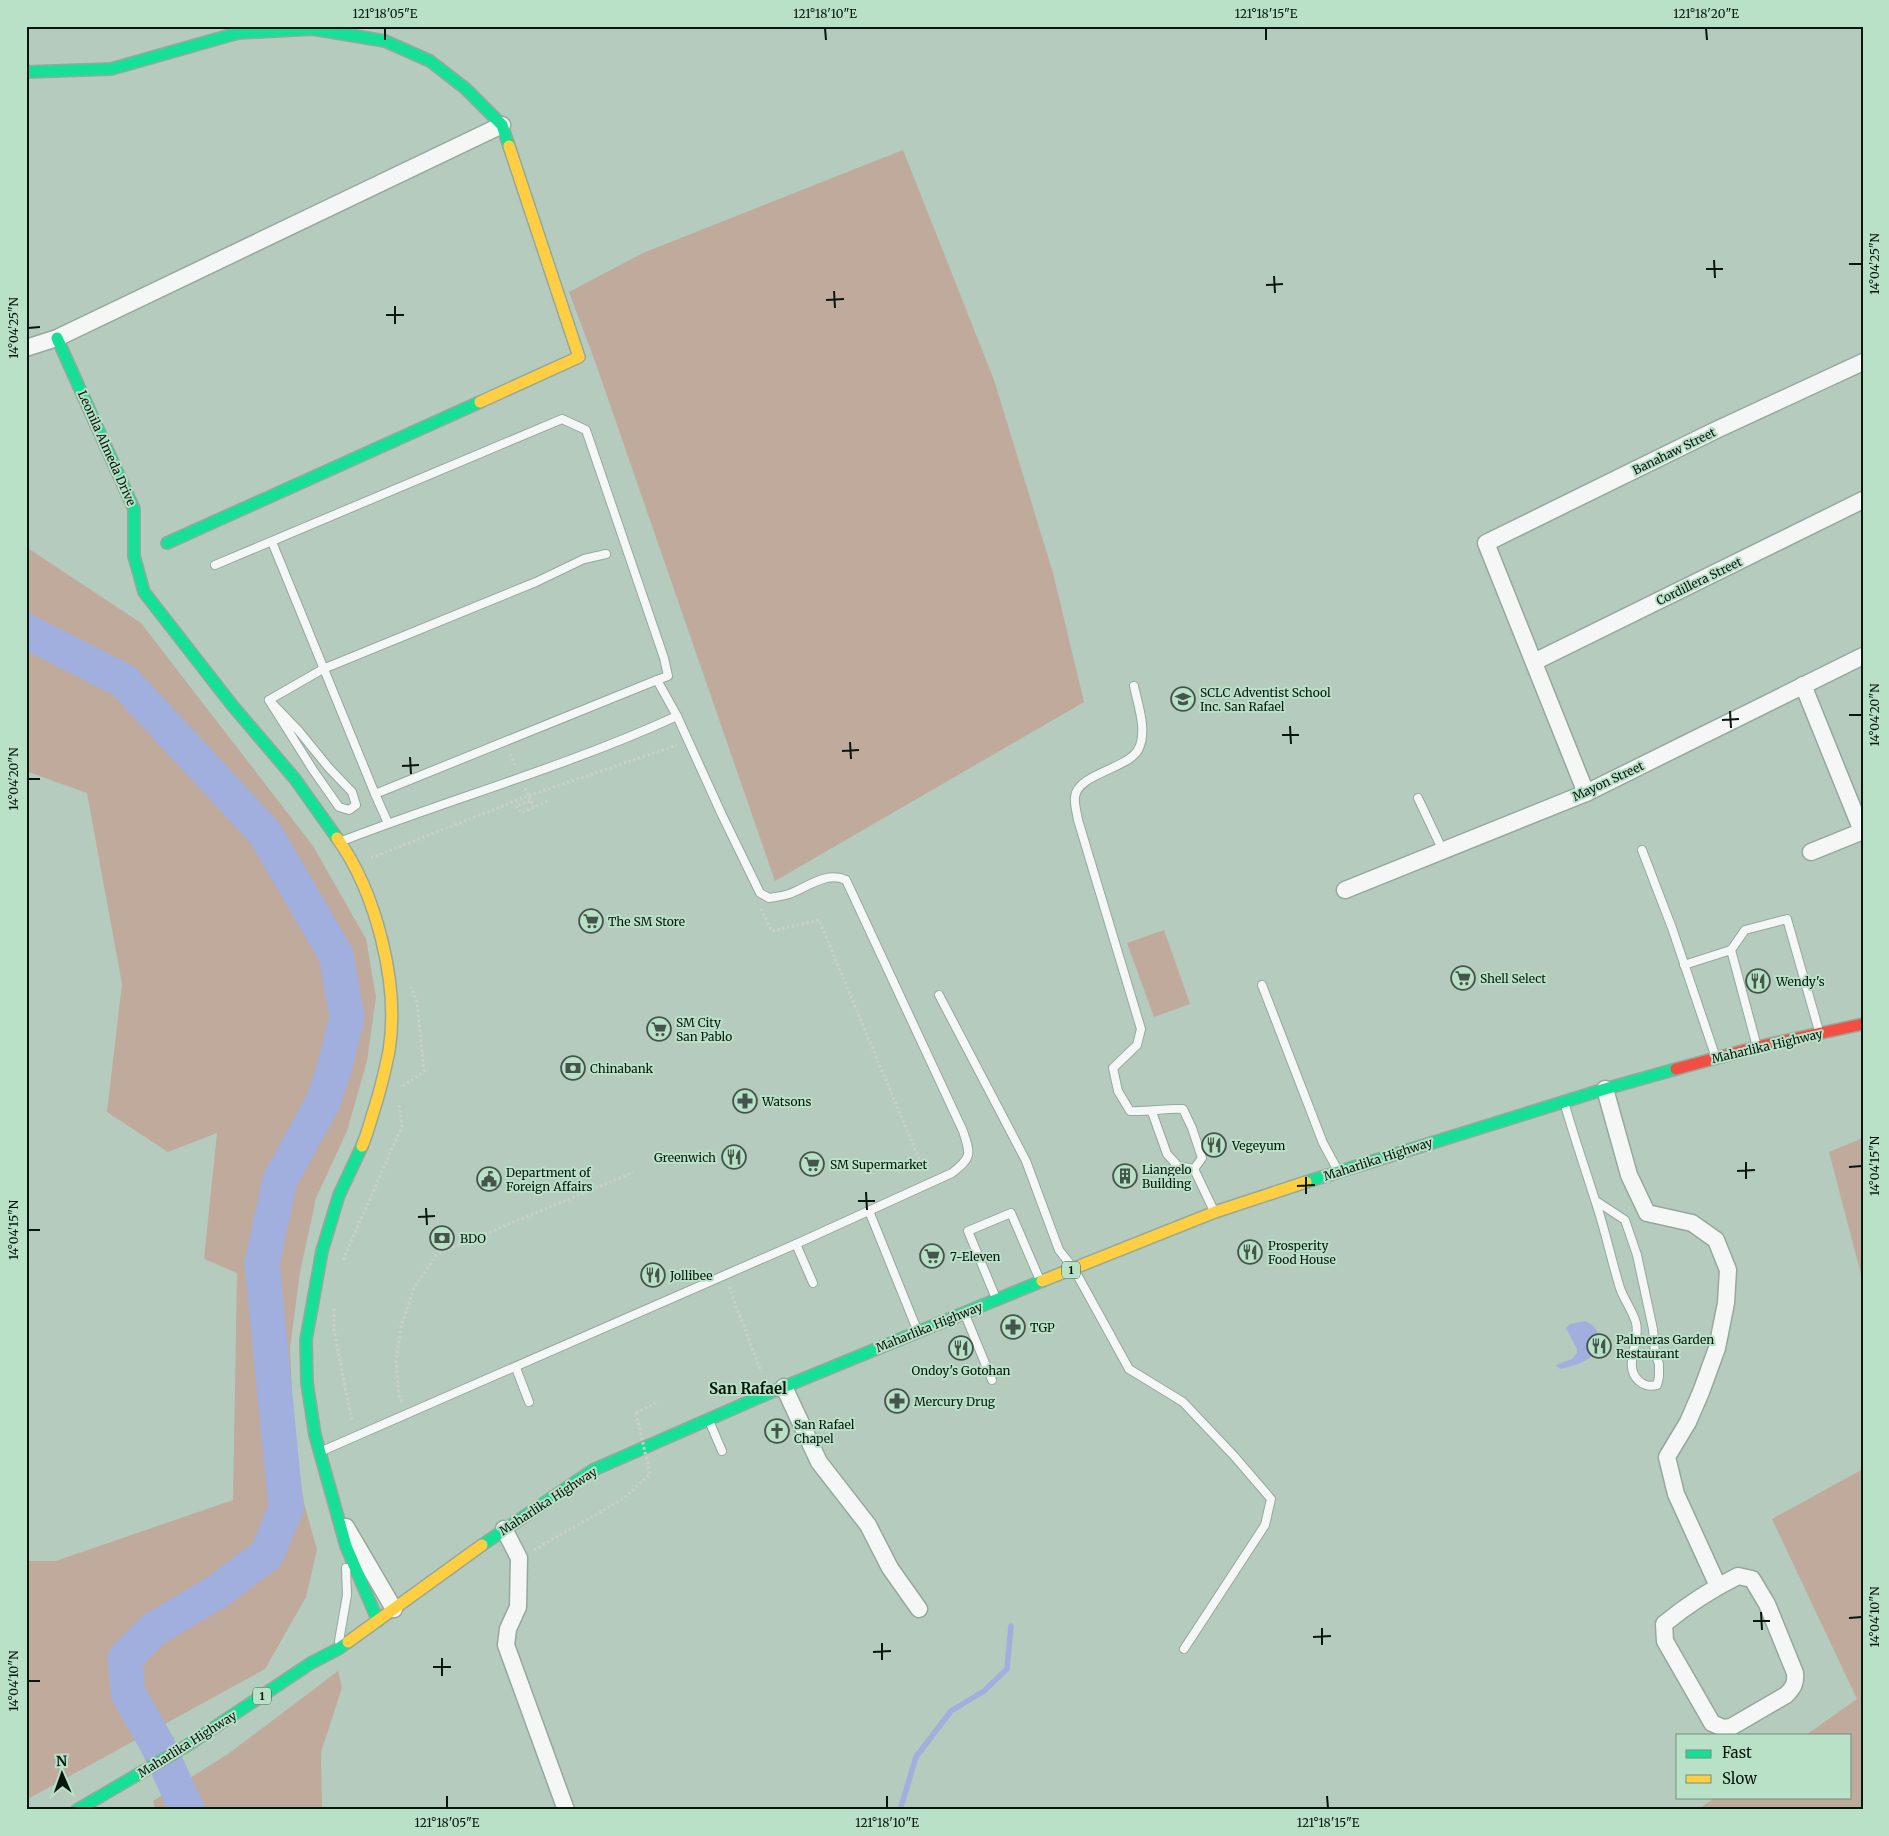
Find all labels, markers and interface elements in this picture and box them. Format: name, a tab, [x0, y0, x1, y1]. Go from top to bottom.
text: 121°18'05"E	[353, 6, 418, 21]
text: 121°18'10"E	[793, 6, 857, 21]
text: 121°18'15"E	[1235, 6, 1298, 21]
text: 121°18'20"E	[1673, 6, 1739, 21]
text: 14°04'25"N	[1867, 232, 1882, 295]
text: 14°04'25"N	[6, 296, 21, 359]
street label: Leonila Almeda Drive	[75, 388, 139, 508]
street label: Banahaw Street	[1630, 424, 1718, 478]
street label: Cordillera Street	[1654, 554, 1745, 608]
text: 14°04'20"N	[1867, 683, 1882, 746]
place label: SCLC Adventist School Inc. San Rafael	[1200, 685, 1331, 714]
school or university icon: SCLC Adventist School Inc. San Rafael	[1170, 686, 1196, 712]
text: 14°04'20"N	[6, 747, 21, 810]
street label: Mayon Street	[1570, 758, 1646, 804]
supermarket icon: The SM Store	[578, 908, 604, 934]
place label: The SM Store	[608, 914, 685, 929]
supermarket icon: Shell Select	[1450, 965, 1476, 991]
restaurant icon: Wendy's	[1745, 968, 1771, 994]
place label: Shell Select	[1480, 971, 1546, 986]
place label: Wendy's	[1775, 974, 1825, 989]
place label: SM City San Pablo	[676, 1015, 732, 1044]
supermarket icon: SM City San Pablo	[646, 1016, 672, 1042]
street label: Maharlika Highway	[1710, 1026, 1824, 1066]
bank icon: Chinabank	[560, 1055, 586, 1081]
place label: Chinabank	[590, 1061, 654, 1076]
pharmacy icon: Watsons	[732, 1088, 758, 1114]
place label: Watsons	[761, 1094, 811, 1109]
restaurant icon: Vegeyum	[1201, 1132, 1227, 1158]
street label: Maharlika Highway	[1322, 1134, 1434, 1184]
text: 14°04'15"N	[1867, 1135, 1882, 1196]
place label: Vegeyum	[1231, 1138, 1286, 1153]
restaurant icon: Greenwich	[721, 1144, 747, 1170]
place label: Greenwich	[654, 1150, 716, 1165]
supermarket icon: SM Supermarket	[799, 1151, 825, 1177]
place label: SM Supermarket	[830, 1157, 928, 1172]
place label: Liangelo Building	[1142, 1162, 1192, 1191]
building icon: Liangelo Building	[1112, 1163, 1138, 1189]
place label: Department of Foreign Affairs	[506, 1165, 593, 1194]
public building icon: Department of Foreign Affairs	[476, 1166, 502, 1192]
text: 14°04'15"N	[6, 1199, 21, 1260]
bank icon: BDO	[429, 1225, 455, 1251]
place label: BDO	[460, 1231, 486, 1246]
place label: Prosperity Food House	[1268, 1238, 1336, 1267]
restaurant icon: Prosperity Food House	[1237, 1239, 1263, 1265]
supermarket icon: 7-Eleven	[919, 1243, 945, 1269]
place label: 7-Eleven	[950, 1249, 1000, 1264]
restaurant icon: Jollibee	[640, 1262, 666, 1288]
road number: 1	[1062, 1262, 1080, 1278]
place label: Jollibee	[669, 1268, 712, 1283]
street label: Maharlika Highway	[874, 1299, 985, 1355]
pharmacy icon: TGP	[1000, 1314, 1026, 1340]
place label: TGP	[1030, 1320, 1055, 1335]
place label: Palmeras Garden Restaurant	[1616, 1332, 1714, 1361]
restaurant icon: Palmeras Garden Restaurant	[1586, 1333, 1612, 1359]
restaurant icon: Ondoy's Gotohan	[948, 1335, 974, 1361]
place label: Ondoy's Gotohan	[911, 1363, 1011, 1378]
district label: San Rafael	[709, 1379, 787, 1398]
pharmacy icon: Mercury Drug	[884, 1388, 910, 1414]
place label: Mercury Drug	[914, 1394, 996, 1409]
place label: San Rafael Chapel	[794, 1417, 855, 1446]
church icon: San Rafael Chapel	[764, 1418, 790, 1444]
street label: Maharlika Highway	[496, 1464, 600, 1538]
text: 14°04'10"N	[1867, 1586, 1882, 1647]
text: 14°04'10"N	[6, 1650, 21, 1711]
road number: 1	[253, 1688, 271, 1704]
street label: Maharlika Highway	[135, 1708, 239, 1780]
legend	[1676, 1734, 1852, 1798]
text: Fast	[1722, 1743, 1752, 1762]
north arrow	[38, 1748, 88, 1798]
text: N	[56, 1752, 67, 1770]
text: Slow	[1722, 1769, 1757, 1788]
text: 121°18'05"E	[415, 1815, 480, 1830]
text: 121°18'10"E	[855, 1815, 919, 1830]
text: 121°18'15"E	[1297, 1815, 1360, 1830]

